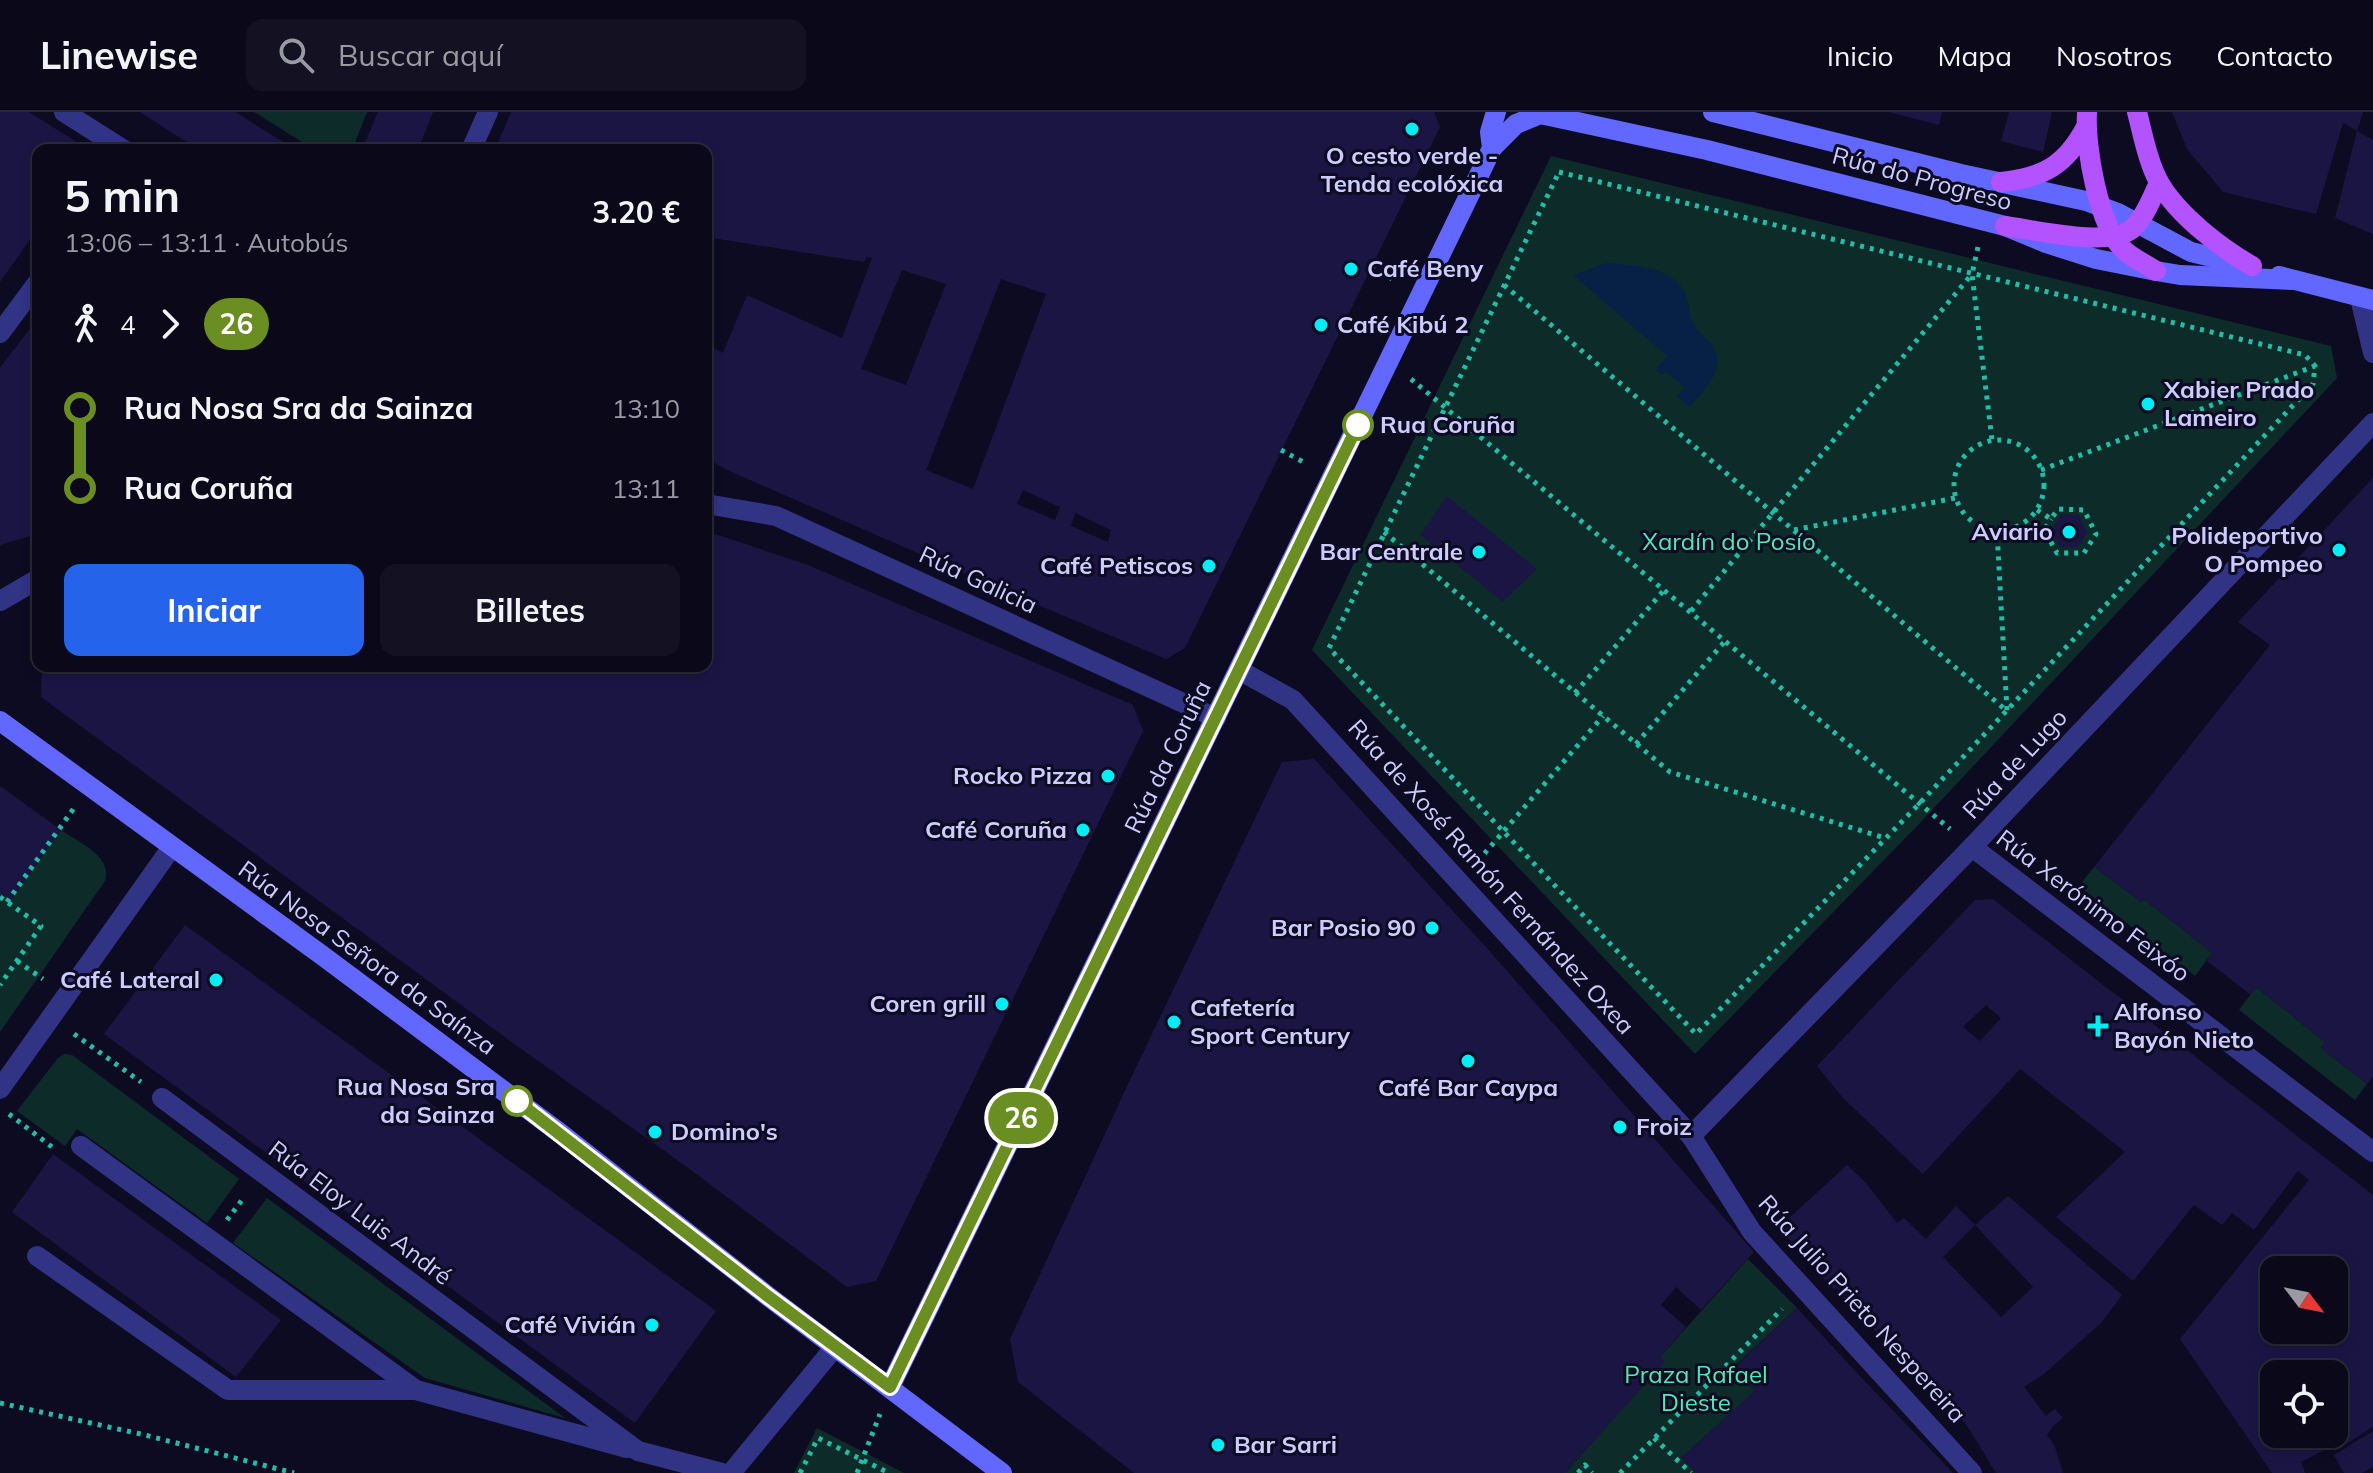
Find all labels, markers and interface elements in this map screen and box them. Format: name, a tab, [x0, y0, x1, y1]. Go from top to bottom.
search box	[246, 19, 806, 91]
text: Linewise	[40, 31, 198, 79]
icon: search	[274, 33, 318, 77]
text: Buscar aquí	[338, 36, 502, 74]
text: Inicio	[1827, 38, 1894, 73]
text: Mapa	[1938, 38, 2012, 73]
text: Nosotros	[2056, 38, 2172, 73]
text: Contacto	[2216, 38, 2333, 73]
marker: O cesto verde - Tenda ecolóxica	[1403, 120, 1421, 138]
place label: O cesto verde - Tenda ecolóxica	[1321, 140, 1503, 198]
street label: Rúa do Progreso	[1829, 140, 2015, 216]
text: 5 min	[64, 168, 180, 223]
text: 3.20 €	[592, 193, 680, 231]
text: 13:06 – 13:11 · Autobús	[64, 226, 348, 259]
place label: Café Beny	[1367, 253, 1484, 283]
marker: Café Beny	[1342, 260, 1360, 278]
icon: walk	[64, 302, 108, 346]
icon: forward	[148, 302, 192, 346]
text: 26	[220, 306, 253, 341]
text: 4	[120, 308, 136, 341]
place label: Café Kibú 2	[1337, 309, 1469, 339]
marker: Café Kibú 2	[1312, 316, 1330, 334]
place label: Xabier Prado Lameiro	[2163, 374, 2314, 432]
text: Rua Nosa Sra da Sainza	[124, 389, 473, 427]
text: 13:10	[612, 392, 680, 425]
marker: Xabier Prado Lameiro	[2139, 395, 2157, 413]
place label: Rua Coruña	[1380, 409, 1516, 439]
marker: Rua Coruña	[1343, 410, 1373, 440]
text: Rua Coruña	[124, 469, 293, 507]
text: 13:11	[612, 472, 680, 505]
place label: Aviario	[1972, 516, 2053, 546]
place label: Polideportivo O Pompeo	[2171, 520, 2323, 578]
marker: Aviario	[2060, 523, 2078, 541]
park label: Xardín do Posío	[1642, 526, 1816, 556]
place label: Bar Centrale	[1320, 536, 1463, 566]
street label: Rúa Galicia	[915, 539, 1042, 619]
marker: Polideportivo O Pompeo	[2330, 541, 2348, 559]
marker: Bar Centrale	[1470, 543, 1488, 561]
place label: Café Petiscos	[1040, 550, 1193, 580]
marker: Café Petiscos	[1200, 557, 1218, 575]
button: Iniciar	[64, 564, 364, 656]
button: Billetes	[380, 564, 680, 656]
street label: Rúa da Coruña	[1117, 675, 1217, 838]
street label: Rúa de Lugo	[1956, 702, 2073, 825]
street label: Rúa de Xosé Ramón Fernández Oxea	[1342, 713, 1641, 1040]
place label: Rocko Pizza	[953, 760, 1092, 790]
marker: Rocko Pizza	[1099, 767, 1117, 785]
place label: Café Coruña	[925, 814, 1067, 844]
marker: Café Coruña	[1074, 821, 1092, 839]
street label: Rúa Xerónimo Feixóo	[1991, 823, 2196, 988]
street label: Rúa Nosa Señora da Saínza	[233, 854, 502, 1061]
place label: Bar Posio 90	[1271, 912, 1416, 942]
marker: Bar Posio 90	[1423, 919, 1441, 937]
place label: Café Lateral	[60, 964, 200, 994]
marker: Café Lateral	[207, 971, 225, 989]
place label: Coren grill	[870, 988, 986, 1018]
place label: Cafetería Sport Century	[1190, 992, 1351, 1050]
marker: Coren grill	[993, 995, 1011, 1013]
place label: Alfonso Bayón Nieto	[2114, 996, 2254, 1054]
marker: Cafetería Sport Century	[1165, 1013, 1183, 1031]
marker: Alfonso Bayón Nieto	[2089, 1017, 2107, 1035]
marker: Café Bar Caypa	[1459, 1052, 1477, 1070]
place label: Rua Nosa Sra da Sainza	[337, 1071, 495, 1129]
place label: Café Bar Caypa	[1378, 1072, 1558, 1102]
marker: Rua Nosa Sra da Sainza	[502, 1086, 532, 1116]
line badge: 26	[985, 1092, 1057, 1144]
text: 26	[1004, 1100, 1038, 1135]
place label: Froiz	[1636, 1111, 1692, 1141]
place label: Domino's	[671, 1116, 778, 1146]
marker: Froiz	[1611, 1118, 1629, 1136]
marker: Domino's	[646, 1123, 664, 1141]
street label: Rúa Eloy Luis André	[263, 1133, 458, 1291]
street label: Rúa Julio Prieto Nespereira	[1753, 1188, 1973, 1428]
north arrow	[2260, 1256, 2348, 1344]
map controls	[2260, 1256, 2348, 1448]
place label: Café Vivián	[505, 1309, 636, 1339]
marker: Café Vivián	[643, 1316, 661, 1334]
park label: Praza Rafael Dieste	[1624, 1359, 1768, 1417]
button: locate	[2260, 1360, 2348, 1448]
place label: Bar Sarri	[1234, 1429, 1337, 1459]
marker: Bar Sarri	[1209, 1436, 1227, 1454]

